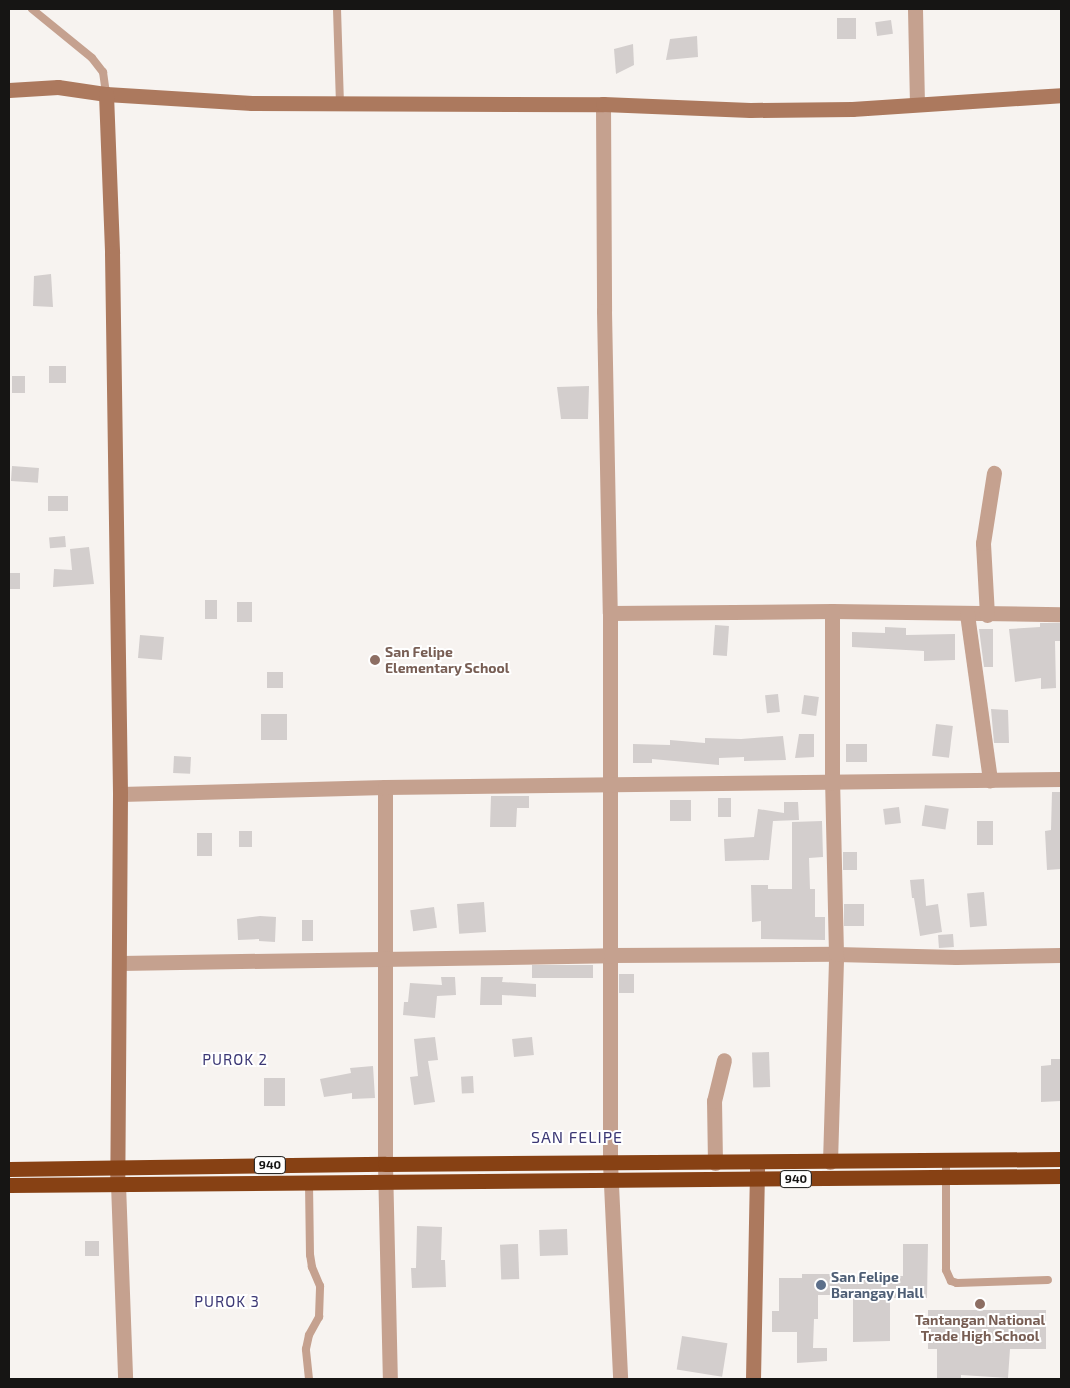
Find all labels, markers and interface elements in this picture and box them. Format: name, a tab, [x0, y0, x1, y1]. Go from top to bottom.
place label: San Felipe Elementary School	[385, 644, 510, 676]
marker: San Felipe Elementary School	[369, 654, 381, 666]
district label: PUROK 2	[201, 1051, 269, 1069]
district label: SAN FELIPE	[530, 1127, 624, 1147]
road number: 940	[254, 1156, 286, 1174]
road number: 940	[780, 1170, 812, 1188]
place label: San Felipe Barangay Hall	[831, 1269, 924, 1302]
marker: San Felipe Barangay Hall	[815, 1279, 827, 1291]
district label: PUROK 3	[193, 1293, 261, 1311]
marker: Tantangan National Trade High School	[974, 1298, 986, 1310]
place label: Tantangan National Trade High School	[915, 1312, 1045, 1344]

